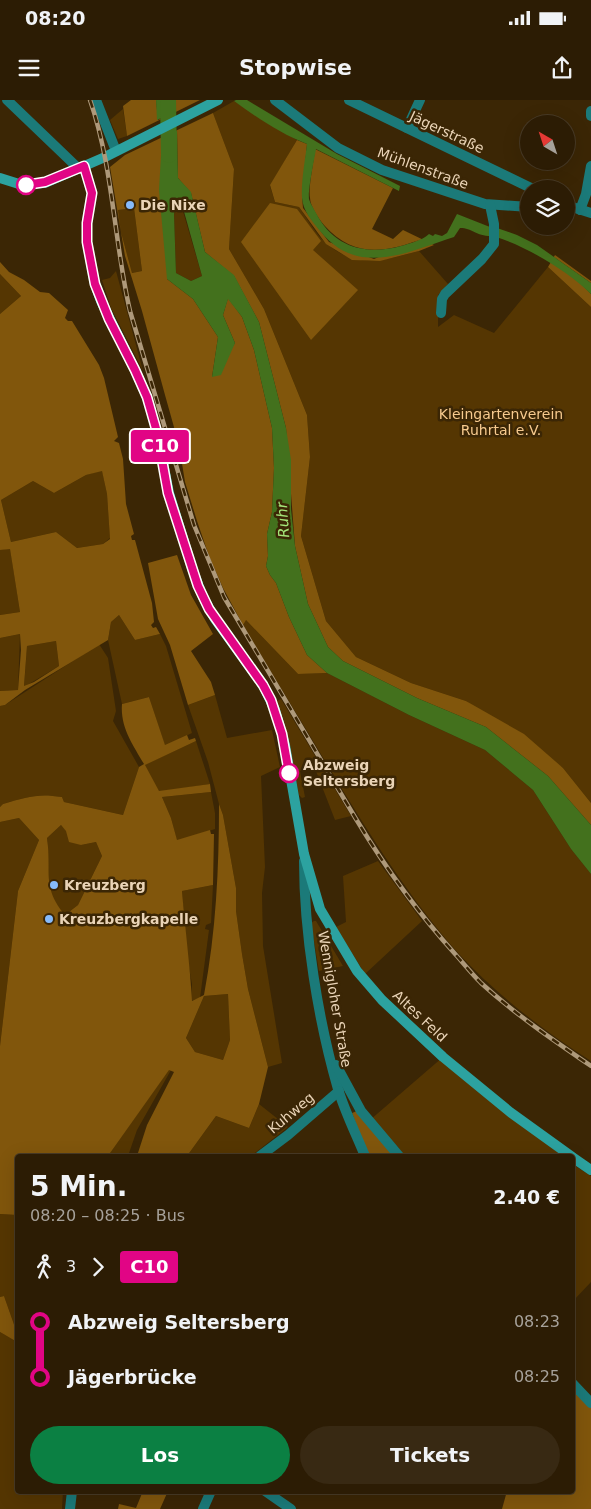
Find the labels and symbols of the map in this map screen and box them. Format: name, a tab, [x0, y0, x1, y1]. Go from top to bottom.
street label: Jägerstraße	[406, 107, 487, 156]
north arrow	[520, 115, 575, 170]
street label: Mühlenstraße	[375, 144, 471, 192]
unlabelled marker	[16, 175, 36, 195]
place label: Die Nixe	[140, 197, 206, 213]
marker: Die Nixe	[124, 199, 136, 211]
park label: Kleingartenverein Ruhrtal e.V.	[439, 406, 563, 438]
line badge: C10	[131, 430, 189, 462]
water label: Ruhr	[273, 501, 293, 538]
place label: Abzweig Seltersberg	[303, 757, 395, 789]
marker: Abzweig Seltersberg	[279, 763, 299, 783]
place label: Kreuzberg	[64, 877, 146, 893]
marker: Kreuzberg	[48, 879, 60, 891]
place label: Kreuzbergkapelle	[59, 911, 198, 927]
marker: Kreuzbergkapelle	[43, 913, 55, 925]
street label: Wennigloher Straße	[315, 929, 355, 1069]
street label: Altes Feld	[390, 987, 450, 1045]
street label: Kuhweg	[265, 1089, 317, 1137]

